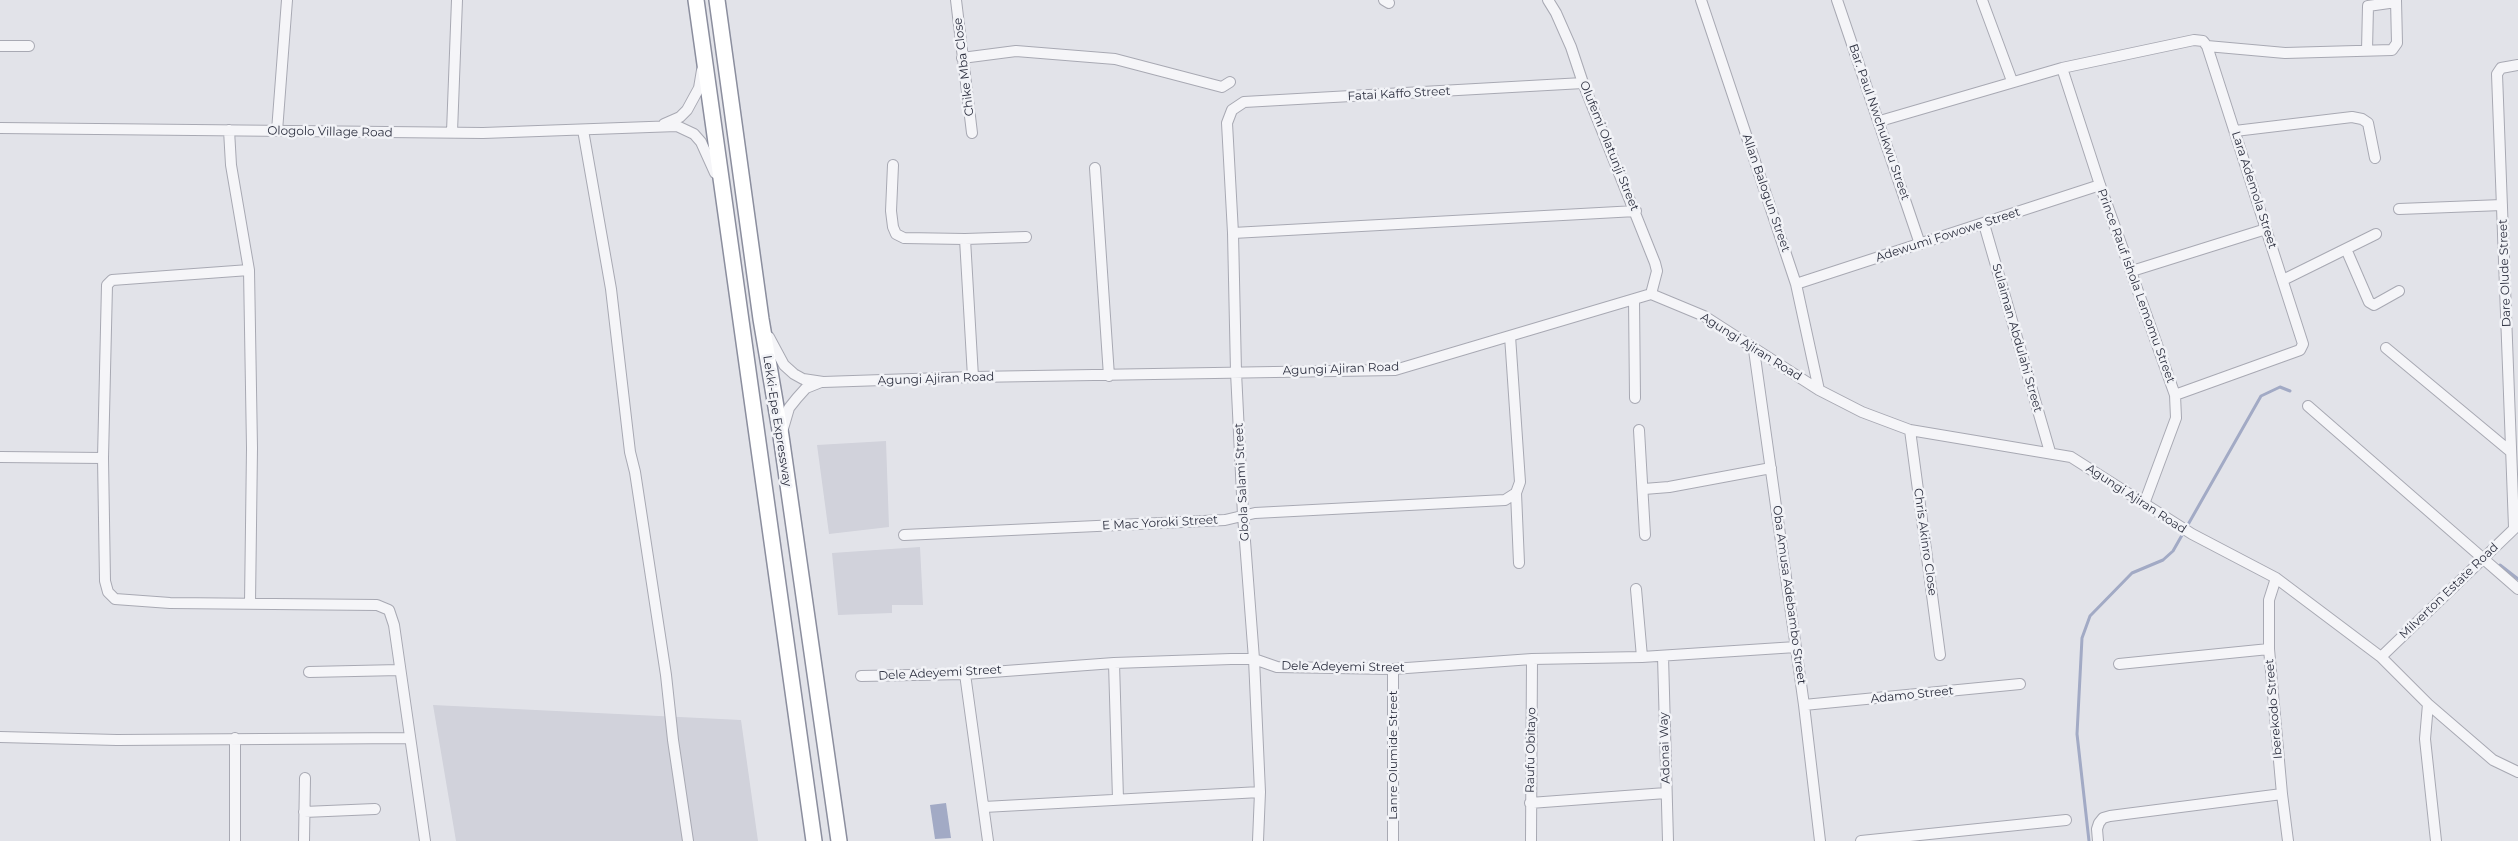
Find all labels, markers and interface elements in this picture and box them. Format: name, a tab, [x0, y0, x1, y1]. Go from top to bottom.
street label: Chike Mba Close	[951, 17, 977, 117]
street label: Bar. Paul Nwchukwu Street	[1845, 42, 1913, 202]
street label: Olufemi Olatunji Street	[1576, 79, 1642, 213]
street label: Fatai Kaffo Street	[1347, 84, 1451, 104]
street label: Ologolo Village Road	[267, 124, 393, 140]
street label: Lara Ademola Street	[2228, 129, 2280, 251]
street label: Allan Balogun Street	[1739, 132, 1793, 254]
street label: Prince Rauf Ishola Lemomu Street	[2094, 187, 2178, 385]
street label: Adewumi Fowowe Street	[1874, 205, 2022, 265]
street label: Dare Olude Street	[2496, 219, 2514, 327]
street label: Sulaiman Abdulahi Street	[1989, 262, 2045, 414]
street label: Agungi Ajiran Road	[1698, 310, 1804, 384]
street label: Lekki-Epe Expressway	[760, 354, 794, 488]
street label: Agungi Ajiran Road	[1282, 360, 1400, 378]
street label: Agungi Ajiran Road	[877, 370, 995, 388]
street label: Gbola Salami Street	[1232, 422, 1252, 542]
street label: Agungi Ajiran Road	[2083, 461, 2189, 537]
street label: Chris Akinro Close	[1910, 487, 1940, 597]
street label: Oba Amusa Adebambo Street	[1769, 504, 1809, 686]
street label: E Mac Yoroki Street	[1102, 513, 1218, 533]
street label: Milverton Estate Road	[2397, 540, 2501, 642]
street label: Iberekodo Street	[2262, 658, 2286, 760]
street label: Dele Adeyemi Street	[1281, 659, 1405, 675]
street label: Dele Adeyemi Street	[878, 663, 1002, 683]
street label: Adamo Street	[1870, 683, 1954, 707]
street label: Lanre Olumide Street	[1386, 690, 1400, 820]
street label: Raufu Obitayo	[1523, 707, 1539, 793]
street label: Adonai Way	[1657, 712, 1673, 784]

